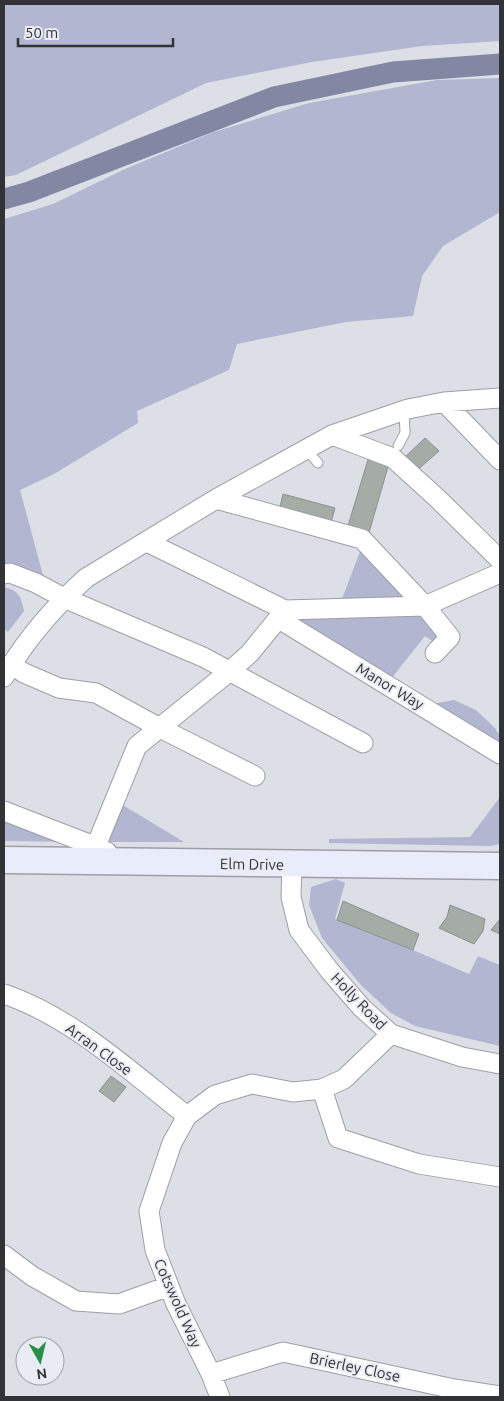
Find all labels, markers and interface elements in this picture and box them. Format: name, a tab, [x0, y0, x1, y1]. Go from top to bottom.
scale bar	[18, 15, 172, 47]
text: 50 m	[25, 24, 58, 41]
street label: Manor Way	[353, 659, 427, 713]
street label: Elm Drive	[220, 855, 284, 873]
street label: Holly Road	[328, 969, 390, 1033]
street label: Arran Close	[63, 1019, 135, 1079]
street label: Cotswold Way	[151, 1256, 205, 1350]
north arrow	[15, 1336, 65, 1386]
street label: Brierley Close	[308, 1349, 402, 1385]
text: N	[36, 1365, 48, 1383]

